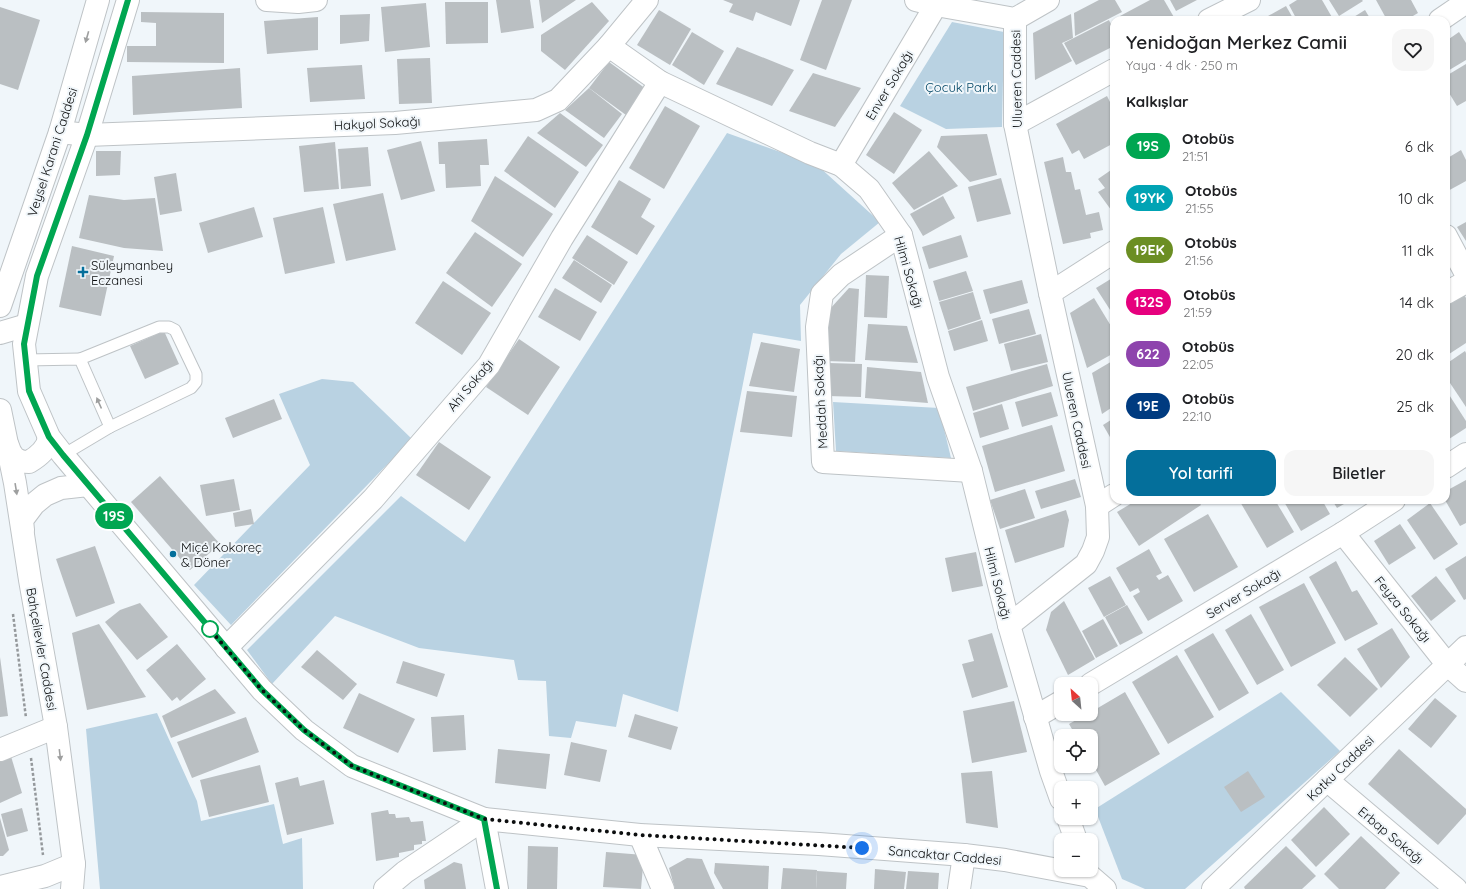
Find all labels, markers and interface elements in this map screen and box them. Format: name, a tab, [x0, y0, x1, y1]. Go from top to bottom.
button: heart	[1392, 29, 1434, 71]
street label: Ulueren Caddesi	[1007, 30, 1025, 128]
text: Yenidoğan Merkez Camii	[1126, 30, 1347, 54]
one-way arrow	[84, 32, 90, 44]
street label: Enver Sokağı	[862, 47, 916, 123]
text: Yaya · 4 dk · 250 m	[1126, 57, 1238, 73]
park label: Çocuk Parkı	[925, 79, 997, 95]
street label: Veysel Karani Caddesi	[24, 86, 80, 218]
text: Kalkışlar	[1126, 92, 1189, 111]
street label: Hakyol Sokağı	[333, 113, 421, 133]
text: Otobüs	[1182, 129, 1234, 148]
text: 19S	[1137, 137, 1159, 155]
text: 6 dk	[1405, 137, 1434, 156]
text: 21:51	[1182, 148, 1208, 164]
text: Otobüs	[1185, 181, 1237, 200]
text: 19YK	[1134, 189, 1165, 207]
text: 10 dk	[1398, 189, 1434, 208]
text: 21:55	[1185, 200, 1214, 216]
text: Otobüs	[1185, 233, 1237, 252]
street label: Hilmi Sokağı	[891, 234, 927, 310]
text: 19EK	[1134, 241, 1165, 259]
text: 11 dk	[1402, 241, 1434, 260]
text: 21:56	[1185, 252, 1213, 268]
place label: Süleymanbey Eczanesi	[91, 257, 173, 288]
marker: Süleymanbey Eczanesi	[78, 267, 88, 277]
text: Otobüs	[1183, 285, 1236, 304]
text: 132S	[1134, 293, 1163, 311]
text: 14 dk	[1400, 293, 1434, 312]
text: 21:59	[1183, 304, 1212, 320]
text: Otobüs	[1182, 337, 1234, 356]
text: 622	[1136, 345, 1160, 363]
text: 20 dk	[1396, 345, 1434, 364]
street label: Meddah Sokağı	[810, 355, 830, 449]
street label: Ahi Sokağı	[444, 356, 496, 414]
text: 22:05	[1182, 356, 1214, 372]
street label: Ulueren Caddesi	[1059, 370, 1095, 470]
text: Otobüs	[1182, 389, 1234, 408]
one-way arrow	[96, 397, 102, 409]
text: 19E	[1137, 397, 1159, 415]
text: 25 dk	[1396, 397, 1434, 416]
text: 22:10	[1182, 408, 1211, 424]
button: Yol tarifi	[1126, 450, 1276, 496]
button: Biletler	[1284, 450, 1434, 496]
one-way arrow	[13, 483, 19, 495]
line badge: 19S	[91, 503, 137, 529]
text: 19S	[103, 507, 125, 525]
place label: Miçé Kokoreç & Döner	[181, 539, 262, 570]
street label: Hilmi Sokağı	[981, 545, 1015, 621]
marker: Miçé Kokoreç & Döner	[168, 549, 178, 559]
street label: Server Sokağı	[1203, 565, 1283, 621]
street label: Feyza Sokağı	[1372, 573, 1434, 645]
street label: Bahçelievler Caddesi	[23, 586, 61, 712]
unlabelled marker	[201, 620, 219, 638]
north arrow	[1054, 677, 1098, 721]
map controls	[1054, 677, 1098, 877]
button: locate	[1054, 729, 1098, 773]
street label: Kotku Caddesi	[1303, 732, 1377, 804]
one-way arrow	[57, 749, 63, 761]
button: +	[1054, 781, 1098, 825]
street label: Erbap Sokağı	[1355, 803, 1427, 867]
button: −	[1054, 833, 1098, 877]
your location	[852, 838, 872, 858]
street label: Sancaktar Caddesi	[888, 842, 1002, 868]

